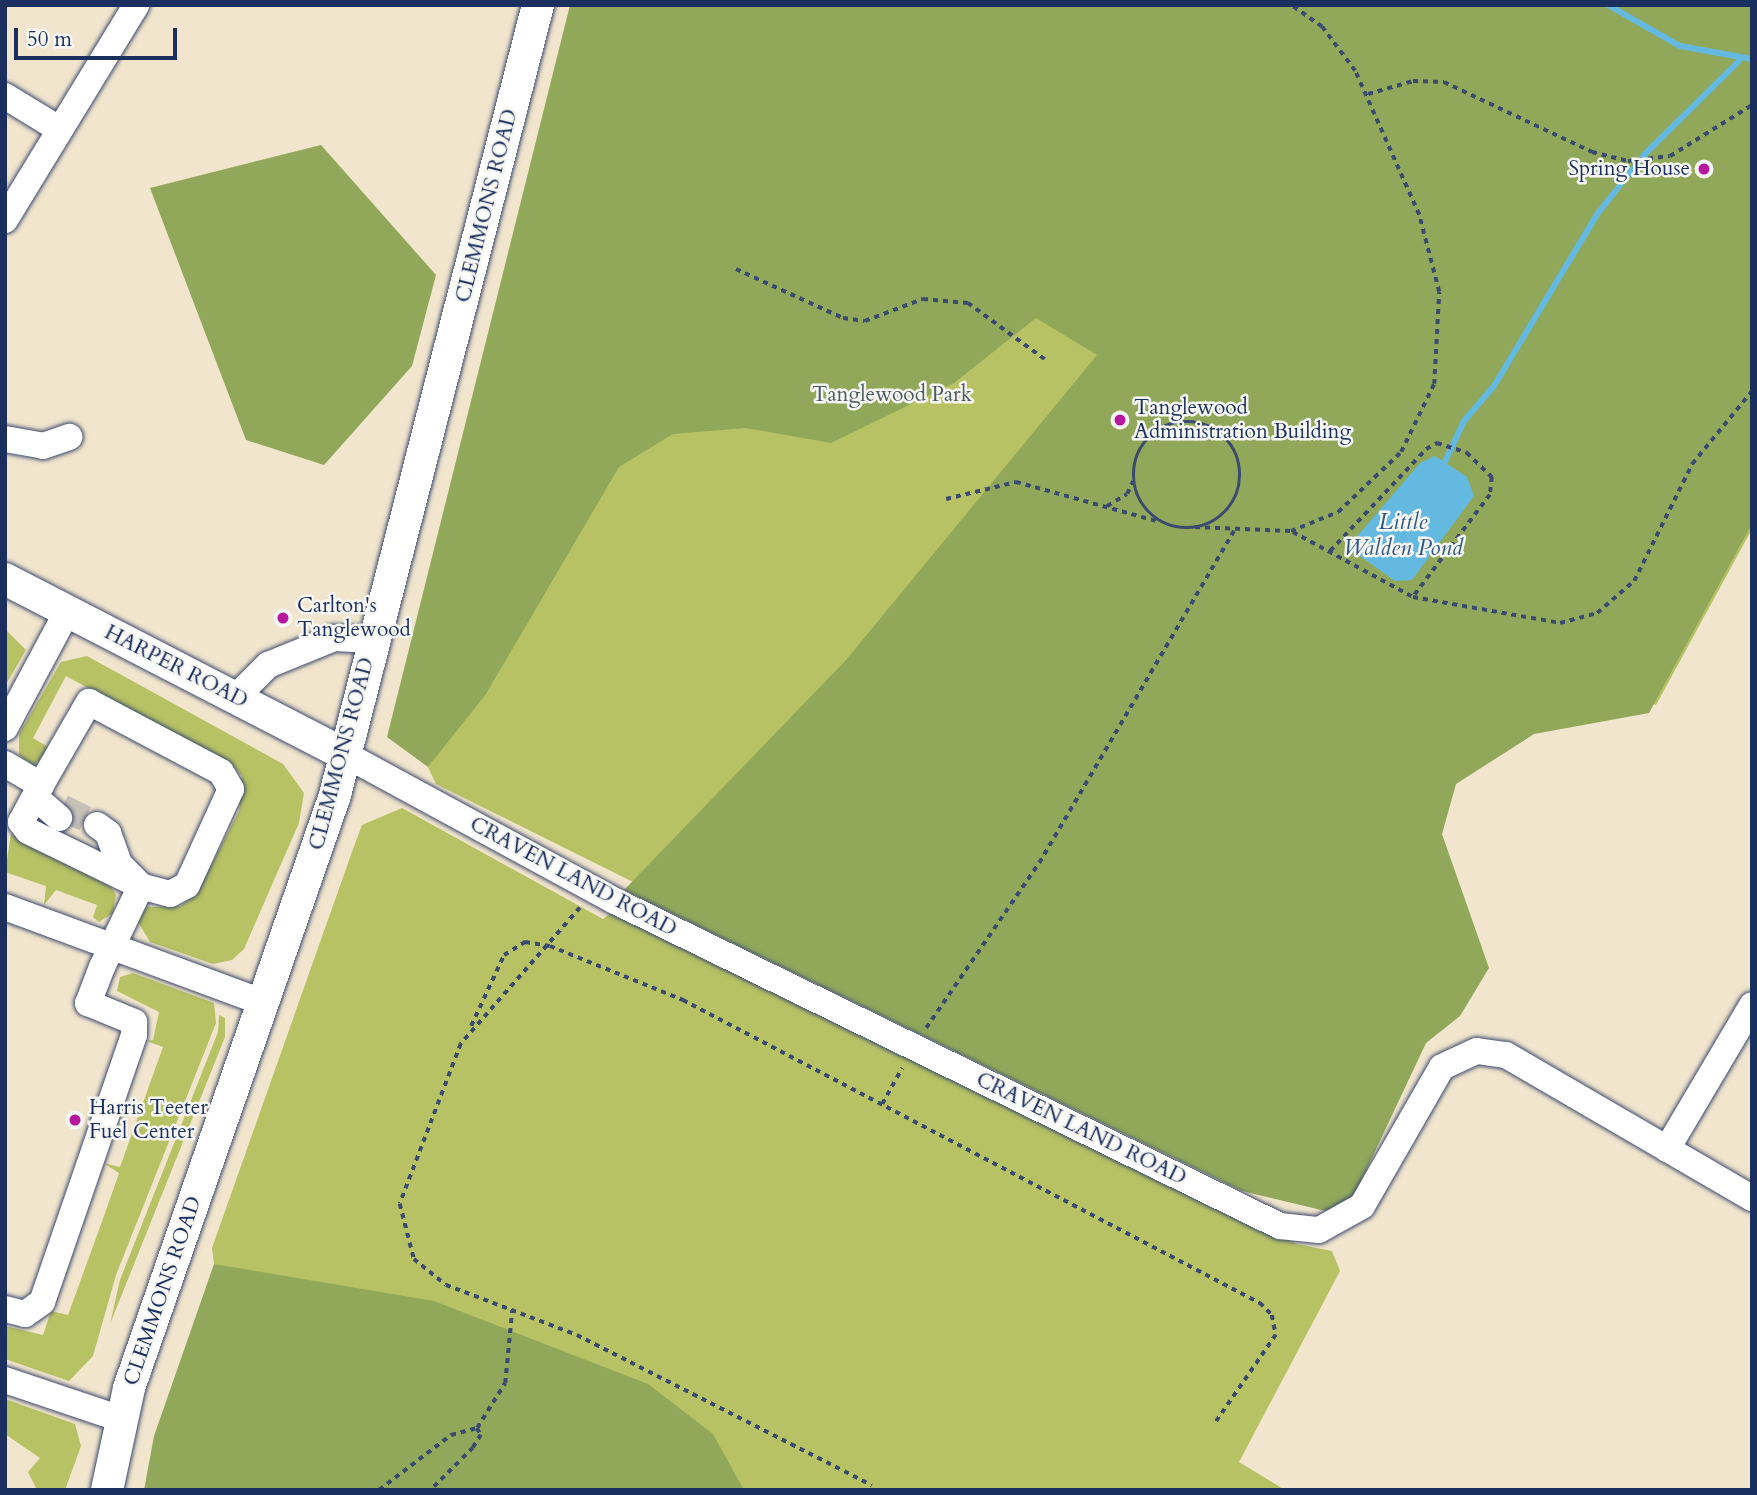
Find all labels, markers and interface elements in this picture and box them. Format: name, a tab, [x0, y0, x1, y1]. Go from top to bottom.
scale bar	[18, 14, 180, 58]
text: 50 m	[27, 25, 72, 54]
street label: CLEMMONS ROAD	[451, 107, 523, 305]
place label: Spring House	[1568, 156, 1690, 182]
marker: Spring House	[1696, 161, 1712, 177]
park label: Tanglewood Park	[812, 382, 972, 408]
place label: Tanglewood Administration Building	[1134, 395, 1351, 445]
marker: Tanglewood Administration Building	[1112, 412, 1128, 428]
water label: Little Walden Pond	[1343, 508, 1463, 562]
place label: Carlton's Tanglewood	[297, 593, 411, 643]
marker: Carlton's Tanglewood	[275, 610, 291, 626]
street label: HARPER ROAD	[100, 620, 252, 714]
street label: CLEMMONS ROAD	[304, 655, 380, 853]
street label: CRAVEN LAND ROAD	[465, 812, 681, 942]
street label: CRAVEN LAND ROAD	[972, 1067, 1190, 1191]
place label: Harris Teeter Fuel Center	[89, 1095, 208, 1145]
marker: Harris Teeter Fuel Center	[67, 1112, 83, 1128]
street label: CLEMMONS ROAD	[119, 1193, 207, 1389]

